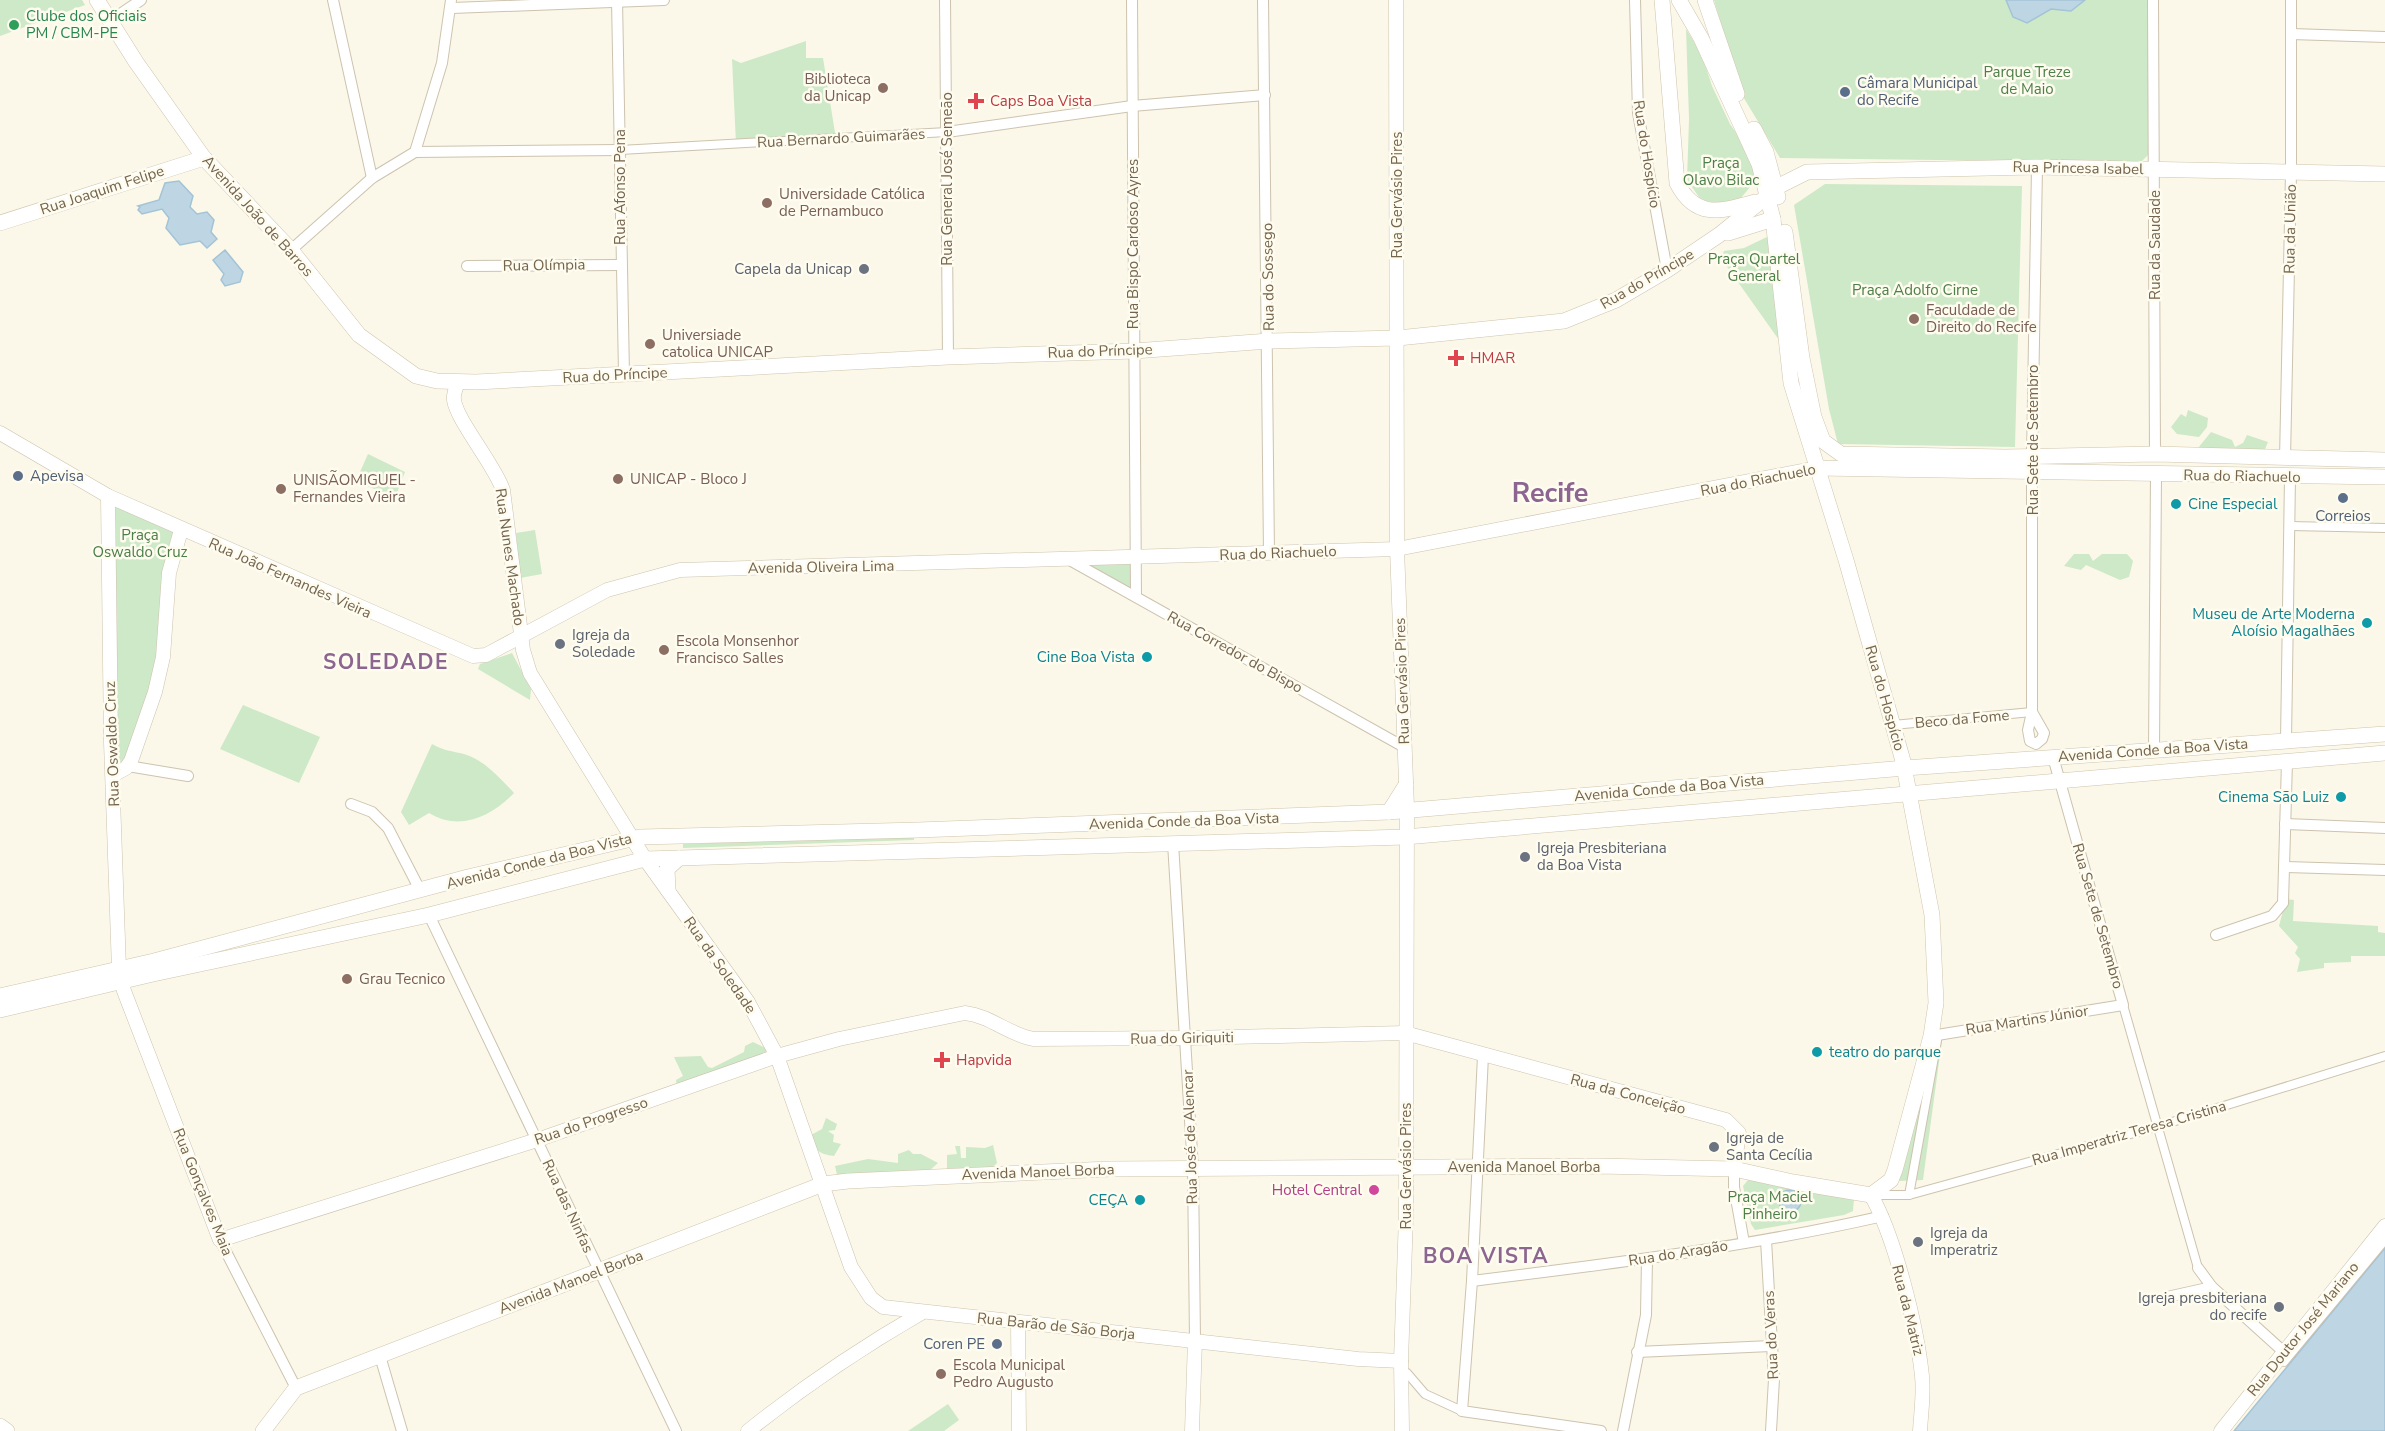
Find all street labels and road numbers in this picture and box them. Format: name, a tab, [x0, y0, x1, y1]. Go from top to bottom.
street label: Rua General José Semeão	[937, 92, 957, 266]
street label: Rua do Hospício	[1629, 99, 1665, 209]
street label: Rua Bernardo Guimarães	[756, 124, 926, 152]
street label: Rua Afonso Pena	[610, 129, 630, 245]
street label: Rua Gervásio Pires	[1387, 132, 1407, 258]
street label: Avenida João de Barros	[198, 151, 318, 281]
street label: Rua Princesa Isabel	[2012, 157, 2144, 179]
street label: Rua Bispo Cardoso Ayres	[1123, 159, 1143, 329]
street label: Rua Joaquim Felipe	[37, 161, 167, 219]
street label: Rua da União	[2279, 184, 2301, 274]
street label: Rua da Saudade	[2145, 190, 2165, 300]
street label: Rua do Sossego	[1257, 223, 1279, 331]
street label: Rua do Príncipe	[1597, 244, 1698, 314]
street label: Rua Olímpia	[502, 254, 586, 276]
street label: Rua do Príncipe	[1047, 339, 1153, 363]
street label: Rua do Príncipe	[562, 362, 668, 388]
street label: Rua Sete de Setembro	[2023, 365, 2043, 515]
street label: Rua do Riachuelo	[1699, 459, 1817, 501]
street label: Rua do Riachuelo	[2183, 465, 2301, 487]
street label: Rua Nunes Machado	[490, 487, 530, 627]
street label: Rua João Fernandes Vieira	[205, 533, 375, 623]
street label: Rua do Riachuelo	[1219, 541, 1337, 565]
street label: Avenida Oliveira Lima	[747, 556, 895, 578]
street label: Rua Corredor do Bispo	[1164, 606, 1306, 698]
street label: Rua Gervásio Pires	[1390, 617, 1414, 745]
street label: Rua do Hospício	[1860, 643, 1910, 753]
street label: Rua Oswaldo Cruz	[100, 681, 124, 807]
street label: Beco da Fome	[1914, 705, 2010, 733]
street label: Avenida Conde da Boa Vista	[2057, 733, 2249, 767]
street label: Avenida Conde da Boa Vista	[1573, 770, 1765, 806]
street label: Avenida Conde da Boa Vista	[1088, 808, 1280, 834]
street label: Avenida Conde da Boa Vista	[444, 828, 634, 894]
street label: Rua Sete de Setembro	[2068, 841, 2128, 991]
street label: Rua da Soledade	[679, 913, 761, 1017]
street label: Rua Martins Júnior	[1964, 1000, 2090, 1040]
street label: Rua do Giriquiti	[1130, 1027, 1234, 1049]
street label: Rua José de Alencar	[1178, 1069, 1202, 1205]
street label: Rua da Conceição	[1568, 1069, 1688, 1119]
street label: Rua do Progresso	[532, 1092, 650, 1150]
street label: Rua Imperatriz Teresa Cristina	[2030, 1096, 2228, 1170]
street label: Rua Gervásio Pires	[1396, 1103, 1416, 1229]
street label: Rua Gonçalves Maia	[168, 1125, 238, 1259]
street label: Rua das Ninfas	[538, 1156, 598, 1256]
street label: Avenida Manoel Borba	[1447, 1157, 1601, 1177]
street label: Avenida Manoel Borba	[961, 1159, 1115, 1185]
street label: Rua do Aragão	[1627, 1235, 1729, 1271]
street label: Avenida Manoel Borba	[496, 1245, 646, 1319]
street label: Rua Doutor José Mariano	[2242, 1258, 2364, 1400]
street label: Rua da Matriz	[1887, 1263, 1929, 1357]
street label: Rua do Veras	[1759, 1290, 1783, 1380]
street label: Rua Barão de São Borja	[976, 1308, 1136, 1344]

